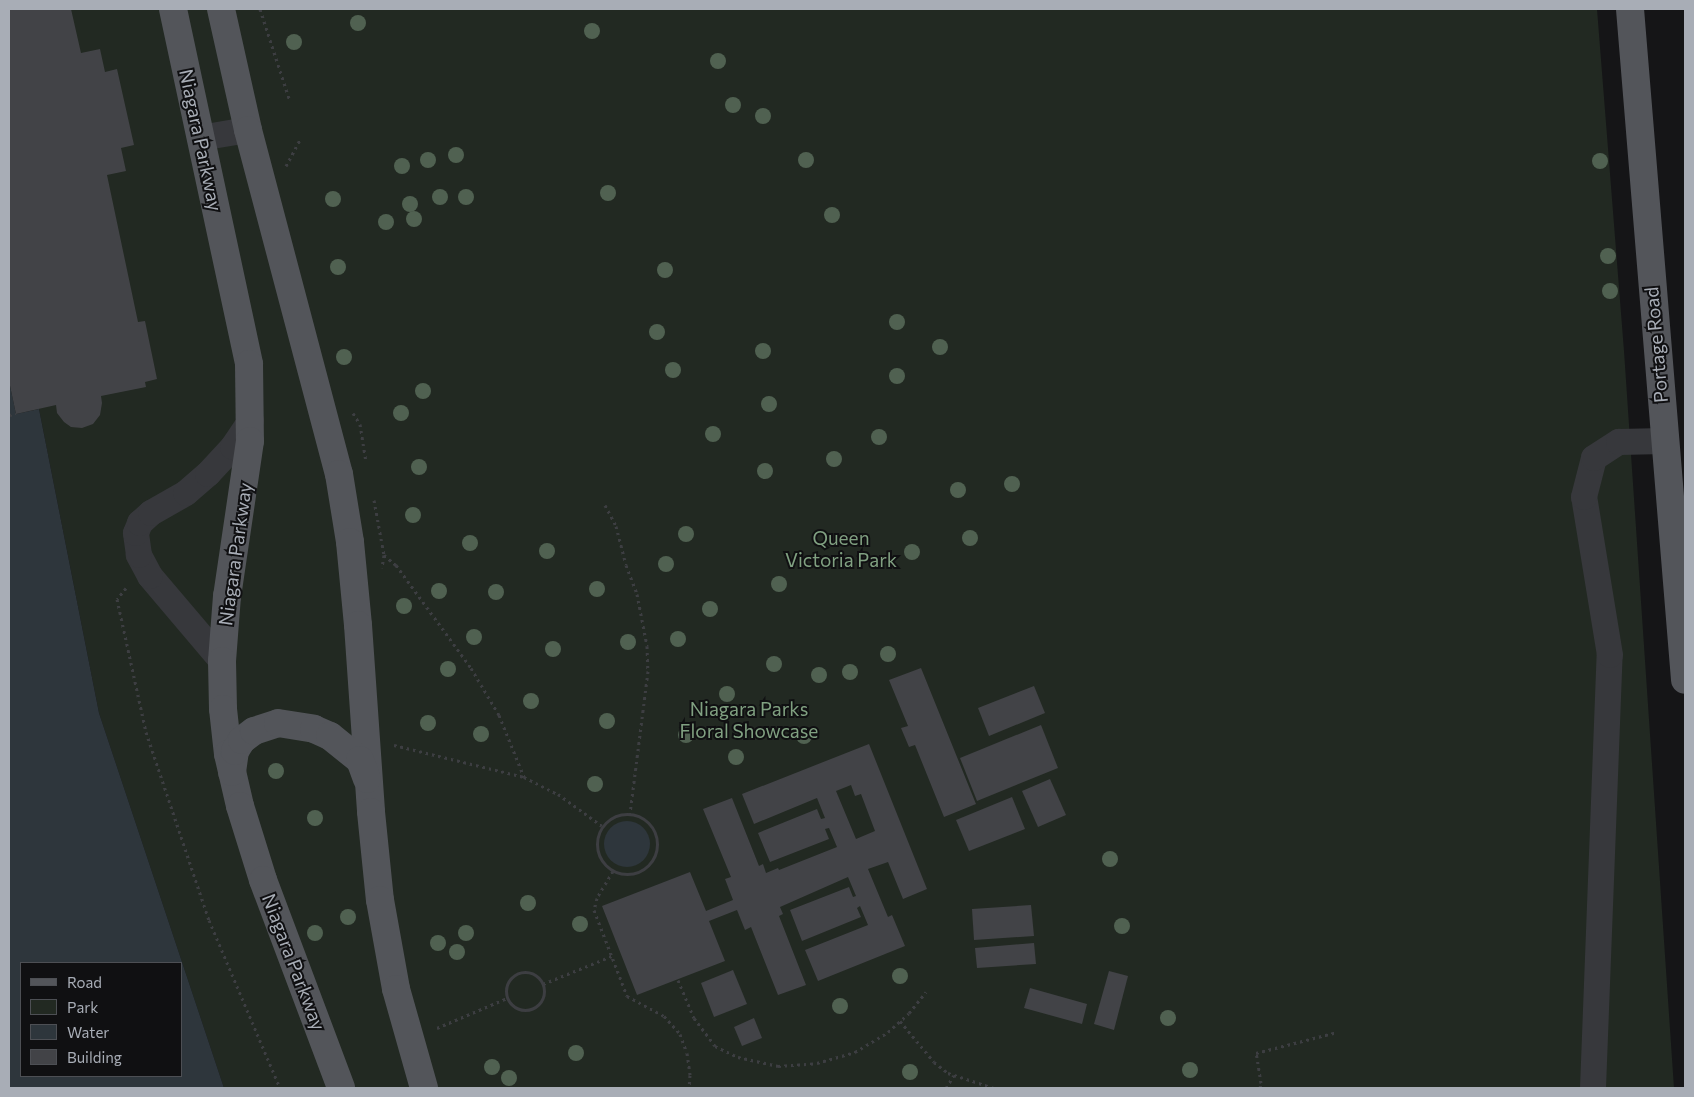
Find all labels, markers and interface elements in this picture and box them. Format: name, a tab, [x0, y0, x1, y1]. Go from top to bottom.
street label: Niagara Parkway	[175, 67, 227, 213]
street label: Portage Road	[1640, 286, 1672, 404]
street label: Niagara Parkway	[214, 481, 256, 627]
park label: Queen Victoria Park	[785, 527, 897, 571]
park label: Niagara Parks Floral Showcase	[680, 698, 818, 742]
street label: Niagara Parkway	[257, 890, 331, 1034]
legend	[20, 962, 182, 1077]
text: Road	[67, 973, 102, 991]
text: Park	[67, 998, 98, 1016]
text: Water	[67, 1023, 109, 1041]
text: Building	[67, 1048, 122, 1066]

